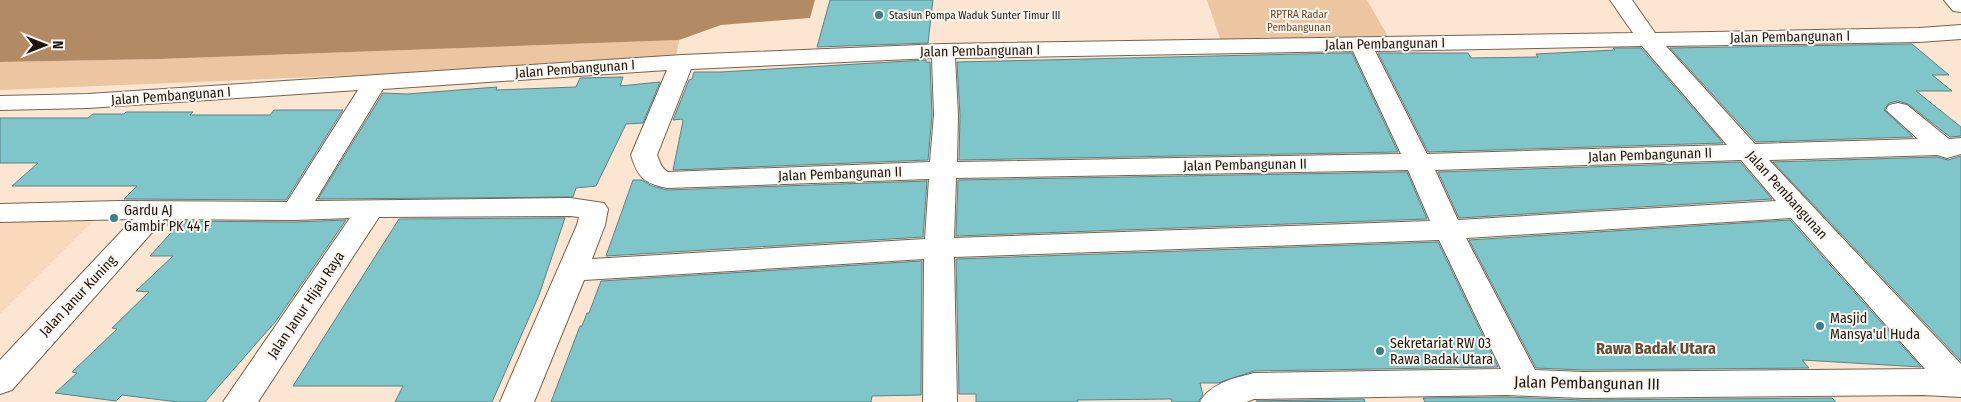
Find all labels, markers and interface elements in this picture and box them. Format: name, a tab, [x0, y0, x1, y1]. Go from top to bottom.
park label: RPTRA Radar Pembangunan	[1267, 8, 1331, 34]
marker: Stasiun Pompa Waduk Sunter Timur III	[873, 9, 885, 21]
place label: Stasiun Pompa Waduk Sunter Timur III	[889, 9, 1060, 22]
north arrow	[20, 20, 70, 70]
street label: Jalan Pembangunan I	[1730, 27, 1850, 47]
street label: Jalan Pembangunan I	[1325, 34, 1445, 54]
text: N	[49, 41, 66, 49]
street label: Jalan Pembangunan I	[920, 41, 1040, 61]
street label: Jalan Pembangunan I	[514, 56, 636, 82]
street label: Jalan Pembangunan I	[110, 83, 232, 109]
street label: Jalan Pembangunan II	[1588, 144, 1712, 166]
street label: Jalan Pembangunan	[1743, 147, 1831, 243]
street label: Jalan Pembangunan II	[1183, 155, 1307, 175]
street label: Jalan Pembangunan II	[778, 163, 902, 185]
place label: Gardu AJ Gambir PK 44 F	[124, 202, 210, 235]
marker: Gardu AJ Gambir PK 44 F	[108, 212, 120, 224]
street label: Jalan Janur Hijau Raya	[264, 248, 348, 362]
street label: Jalan Janur Kuning	[36, 252, 120, 340]
place label: Masjid Mansya'ul Huda	[1830, 310, 1920, 343]
marker: Masjid Mansya'ul Huda	[1814, 320, 1826, 332]
place label: Sekretariat RW 03 Rawa Badak Utara	[1390, 335, 1493, 368]
district label: Rawa Badak Utara	[1596, 339, 1716, 358]
marker: Sekretariat RW 03 Rawa Badak Utara	[1374, 345, 1386, 357]
street label: Jalan Pembangunan III	[1514, 372, 1660, 394]

